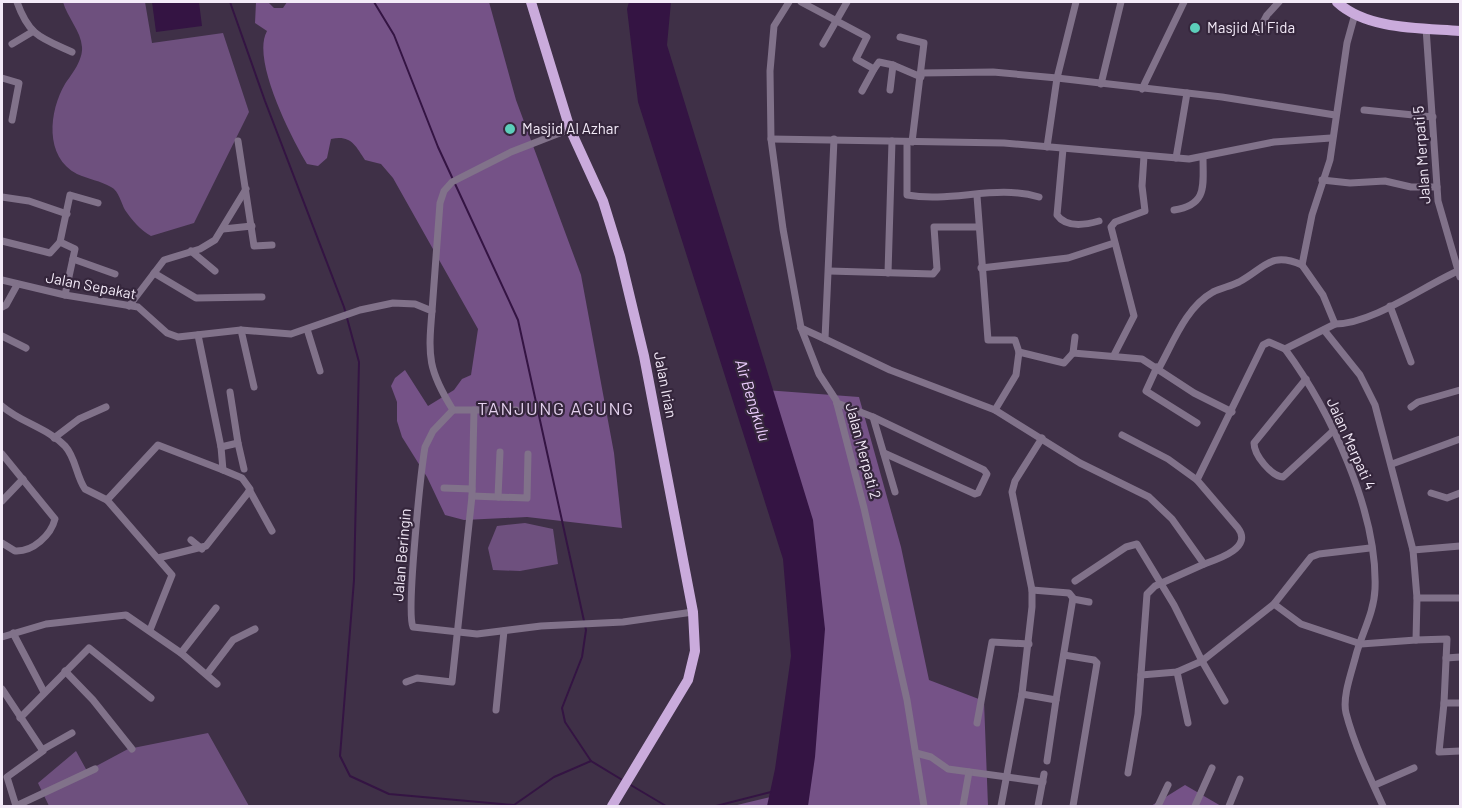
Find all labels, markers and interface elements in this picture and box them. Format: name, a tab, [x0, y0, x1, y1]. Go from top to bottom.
place label: Masjid Al Fida	[1207, 18, 1295, 36]
marker: Masjid Al Fida	[1188, 21, 1202, 35]
street label: Jalan Merpati 5	[1409, 105, 1433, 205]
place label: Masjid Al Azhar	[522, 119, 619, 137]
marker: Masjid Al Azhar	[503, 122, 517, 136]
street label: Jalan Sepakat	[44, 267, 138, 303]
street label: Jalan Irian	[651, 350, 681, 420]
water label: Air Bengkulu	[732, 357, 775, 443]
street label: Jalan Merpati 4	[1324, 395, 1380, 493]
district label: TANJUNG AGUNG	[477, 397, 635, 419]
street label: Jalan Merpati 2	[842, 401, 885, 501]
street label: Jalan Beringin	[388, 508, 414, 602]

